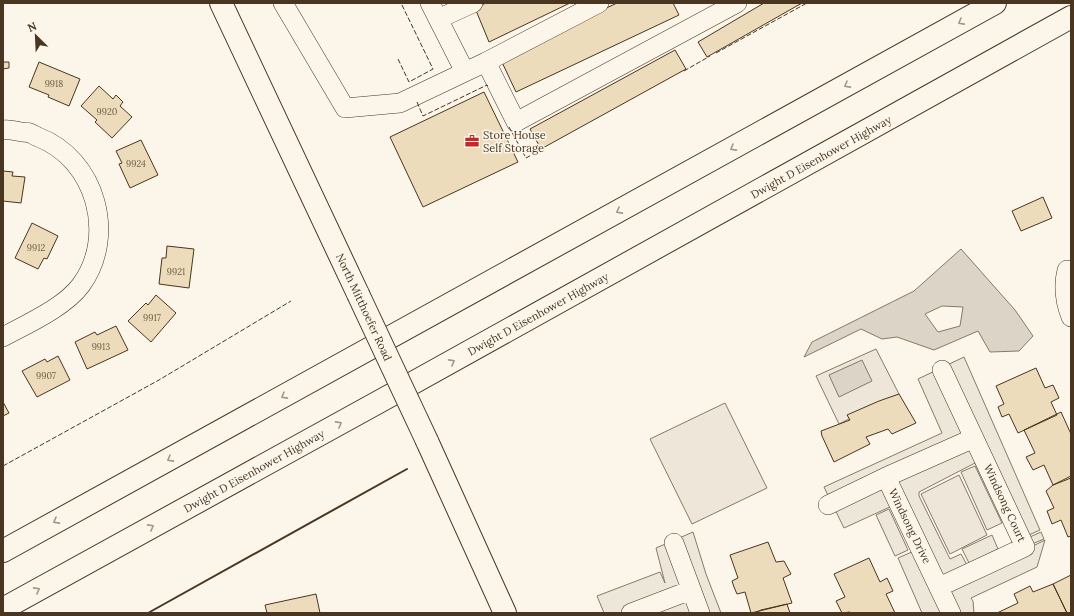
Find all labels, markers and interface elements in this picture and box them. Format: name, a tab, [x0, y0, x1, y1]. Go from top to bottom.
north arrow	[16, 16, 56, 56]
one-way arrow	[958, 17, 965, 24]
text: N	[25, 19, 39, 35]
house number: 9918	[45, 78, 63, 89]
one-way arrow	[844, 80, 851, 87]
house number: 9920	[97, 106, 118, 117]
street label: Dwight D Eisenhower Highway	[748, 112, 894, 202]
place label: Store House Self Storage	[483, 128, 546, 155]
office icon: Store House Self Storage	[464, 133, 480, 149]
one-way arrow	[730, 143, 737, 150]
house number: 9924	[126, 158, 146, 169]
one-way arrow	[616, 206, 624, 213]
house number: 9912	[27, 242, 45, 253]
street label: North Mitthoefer Road	[333, 251, 395, 363]
house number: 9921	[167, 266, 185, 277]
street label: Dwight D Eisenhower Highway	[465, 269, 611, 359]
house number: 9917	[143, 312, 161, 323]
house number: 9913	[92, 341, 110, 352]
one-way arrow	[448, 359, 455, 366]
house number: 9907	[36, 370, 56, 381]
one-way arrow	[281, 391, 288, 398]
one-way arrow	[334, 422, 342, 429]
street label: Dwight D Eisenhower Highway	[181, 426, 327, 516]
one-way arrow	[167, 454, 174, 461]
street label: Windsong Court	[981, 462, 1029, 545]
street label: Windsong Drive	[886, 486, 934, 566]
one-way arrow	[53, 517, 61, 524]
one-way arrow	[147, 525, 154, 532]
one-way arrow	[33, 588, 40, 595]

